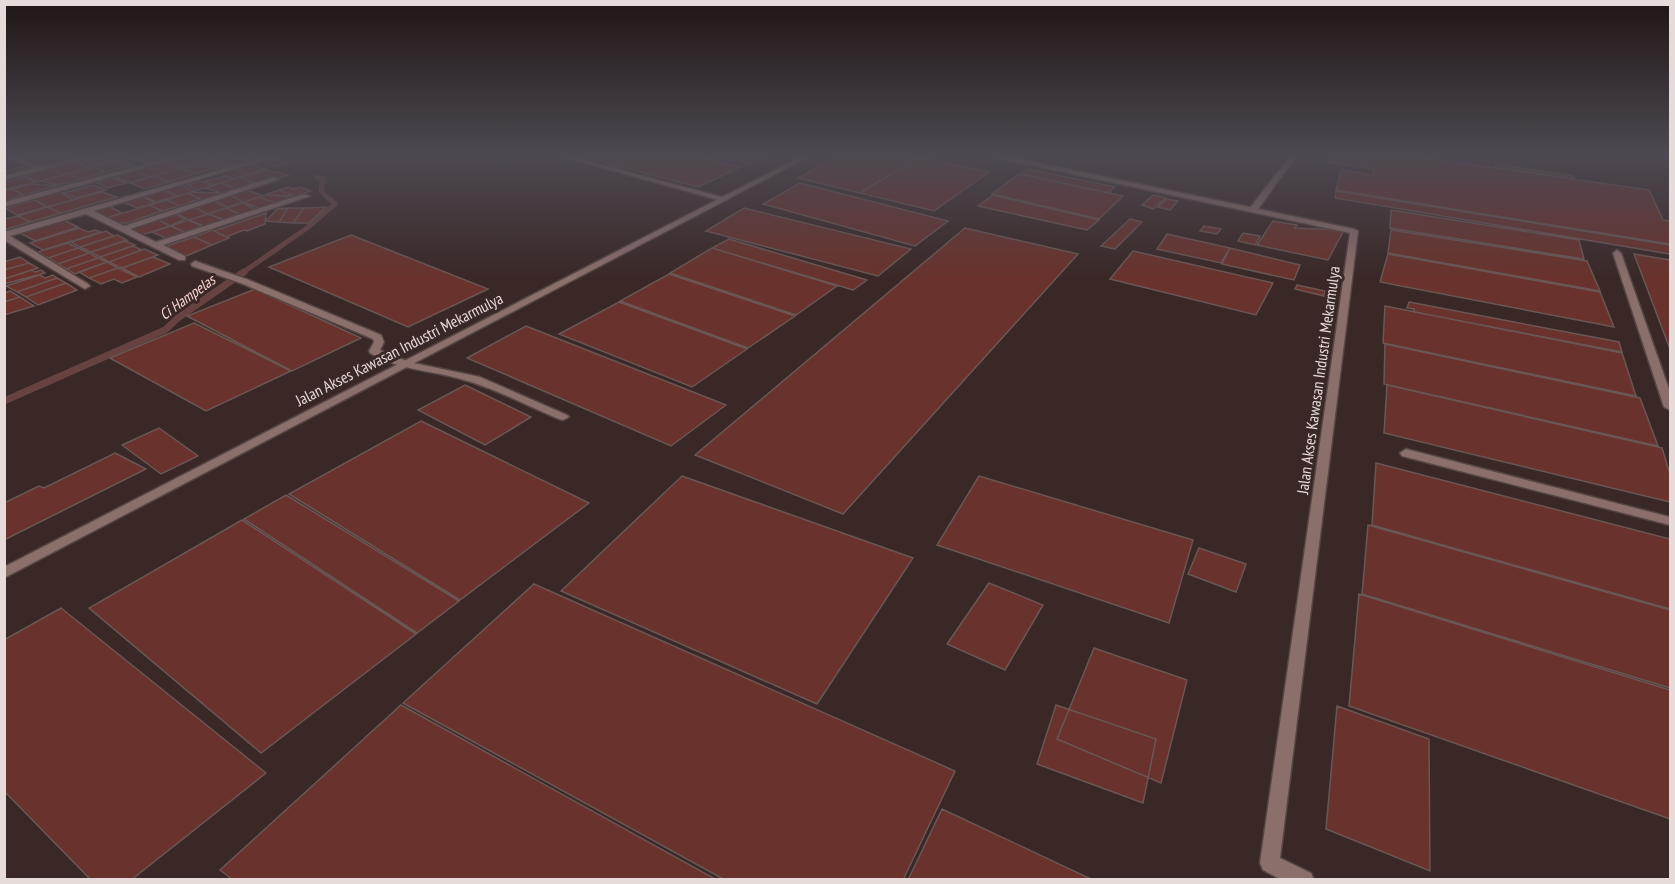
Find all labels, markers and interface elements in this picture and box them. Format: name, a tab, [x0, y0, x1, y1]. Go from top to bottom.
street label: Jalan Akses Kawasan Industri Mekarmulya	[1292, 265, 1344, 496]
water label: Ci Hampelas	[155, 269, 220, 324]
street label: Jalan Akses Kawasan Industri Mekarmulya	[291, 288, 506, 411]

